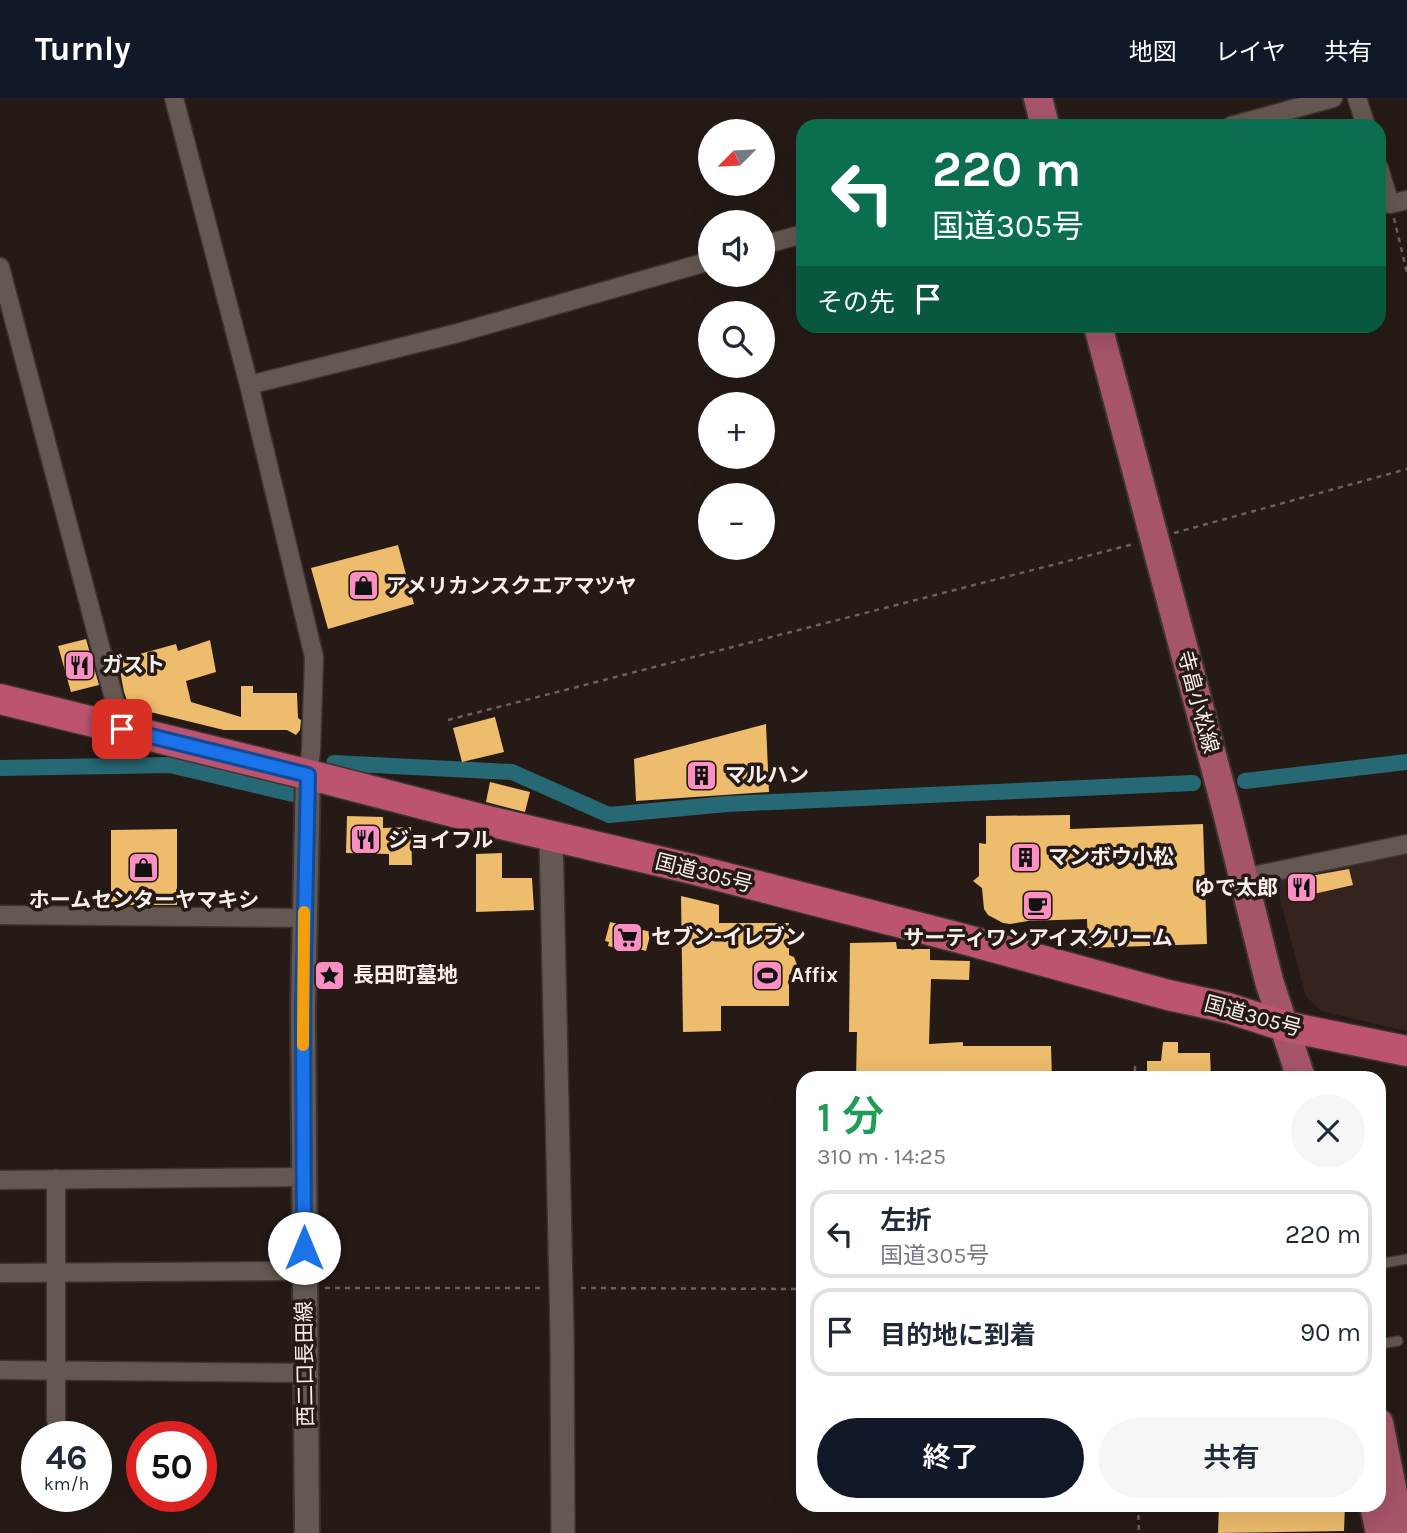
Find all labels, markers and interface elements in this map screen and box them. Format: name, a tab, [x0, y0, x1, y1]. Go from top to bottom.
text: Turnly	[35, 30, 131, 68]
text: 地図	[1129, 38, 1177, 66]
text: レイヤ	[1215, 38, 1286, 66]
text: 共有	[1324, 38, 1372, 66]
north arrow	[698, 119, 775, 196]
map controls	[698, 119, 775, 560]
text: 220 m	[932, 141, 1081, 198]
icon: left	[817, 147, 908, 238]
text: 国道305号	[932, 208, 1084, 245]
button: sound	[698, 210, 775, 287]
icon: arrive	[909, 280, 947, 318]
text: その先	[817, 287, 895, 318]
button: search	[698, 301, 775, 378]
button: +	[698, 392, 775, 469]
button: −	[698, 483, 775, 560]
shop icon: アメリカンスクエアマツヤ	[346, 569, 380, 603]
place label: アメリカンスクエアマツヤ	[386, 574, 637, 598]
restaurant icon: ガスト	[62, 648, 96, 682]
street label: 寺畠小松線	[1173, 648, 1223, 756]
place label: ガスト	[102, 653, 165, 677]
pin	[92, 699, 152, 759]
icon: arrive	[103, 710, 141, 748]
building icon: マルハン	[685, 758, 719, 792]
place label: マルハン	[725, 763, 809, 787]
restaurant icon: ジョイフル	[348, 823, 382, 857]
place label: ジョイフル	[388, 828, 493, 852]
building icon: マンボウ小松	[1008, 840, 1042, 874]
place label: マンボウ小松	[1048, 845, 1174, 869]
street label: 国道305号	[653, 849, 755, 897]
shop icon: ホームセンターヤマキシ	[127, 851, 161, 885]
restaurant icon: ゆで太郎	[1284, 871, 1318, 905]
place label: ゆで太郎	[1194, 876, 1278, 900]
place label: ホームセンターヤマキシ	[29, 888, 259, 912]
cafe icon: サーティワンアイスクリーム	[1021, 889, 1055, 923]
supermarket icon: セブン-イレブン	[611, 920, 645, 954]
place label: セブン-イレブン	[651, 925, 806, 949]
place label: サーティワンアイスクリーム	[903, 926, 1173, 950]
place icon: 長田町墓地	[313, 958, 347, 992]
sports icon: Affix	[751, 958, 785, 992]
place label: 長田町墓地	[353, 963, 458, 987]
place label: Affix	[791, 963, 838, 987]
street label: 国道305号	[1202, 992, 1304, 1040]
text: 1 分	[817, 1092, 884, 1142]
button: close	[1291, 1094, 1365, 1168]
text: 310 m · 14:25	[817, 1143, 946, 1170]
text: 左折	[880, 1205, 932, 1236]
position arrow	[267, 1211, 341, 1285]
icon: left	[821, 1215, 859, 1253]
text: 220 m	[1285, 1219, 1361, 1250]
text: 国道305号	[880, 1242, 989, 1269]
street label: 西二口長田線	[292, 1301, 318, 1427]
icon: arrive	[821, 1313, 859, 1351]
text: 90 m	[1300, 1317, 1361, 1348]
text: 目的地に到着	[880, 1320, 1036, 1351]
button: 終了	[817, 1418, 1084, 1498]
button: 共有	[1098, 1418, 1365, 1498]
speed limit sign: 50	[126, 1421, 217, 1512]
text: 46	[45, 1437, 88, 1478]
text: km/h	[44, 1473, 89, 1495]

